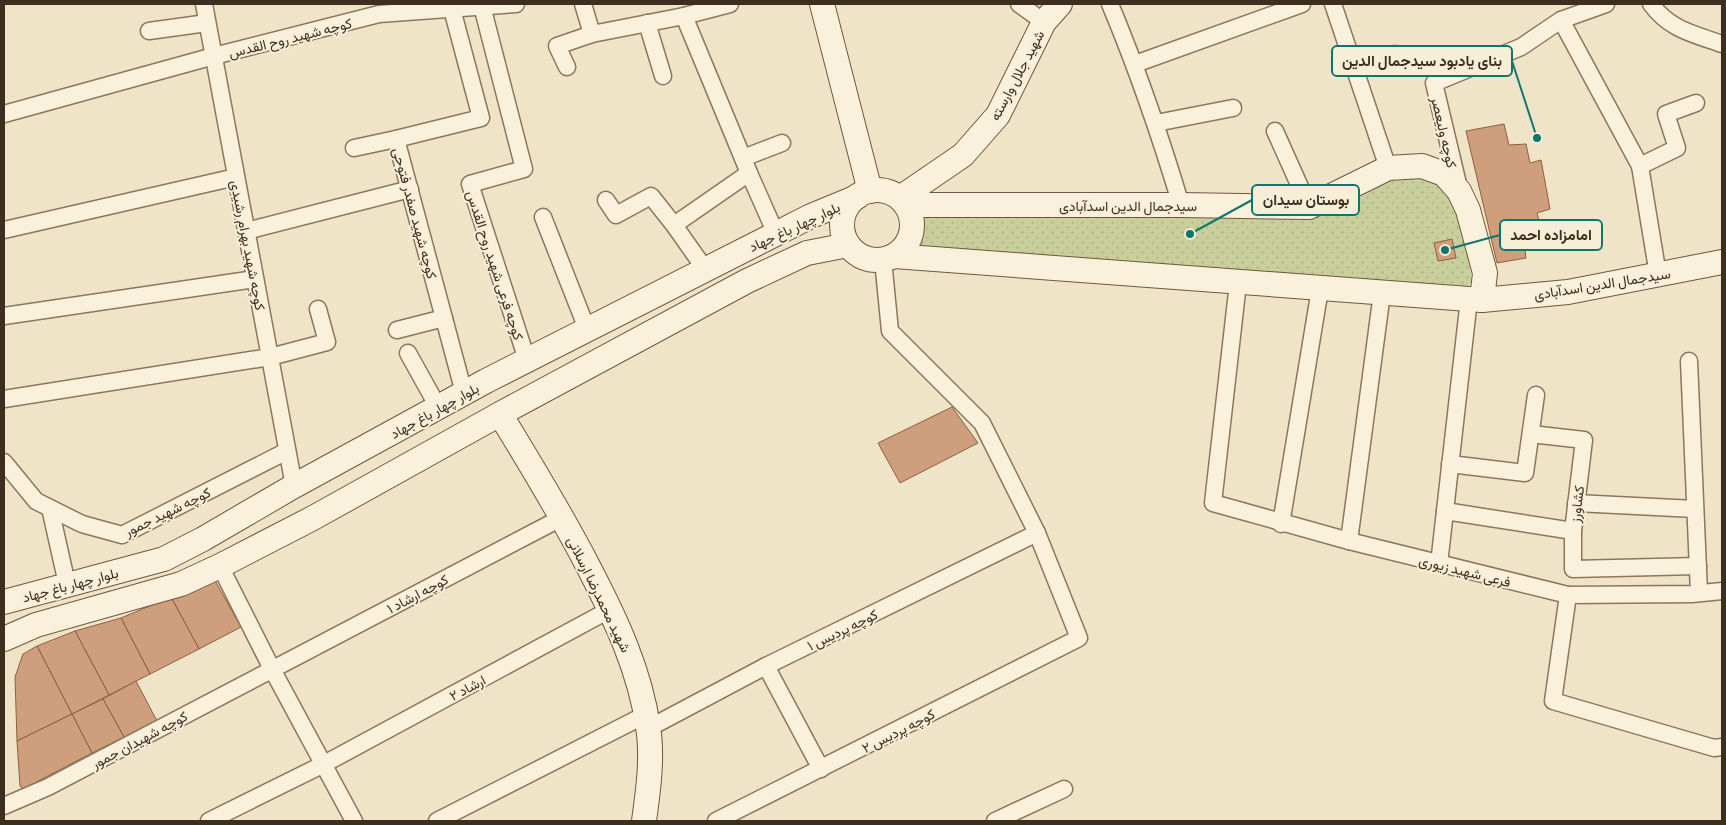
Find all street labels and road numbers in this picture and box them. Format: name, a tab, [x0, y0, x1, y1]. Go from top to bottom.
street label: کوچه شهید روح القدس	[226, 12, 354, 64]
street label: شهید جلال وارسته	[984, 26, 1049, 124]
street label: کوچه ولیعصر	[1426, 93, 1463, 170]
street label: کوچه شهید صفدر فتوحی	[388, 145, 443, 281]
street label: کوچه شهید بهرام رشیدی	[226, 178, 271, 312]
street label: کوچه فرعی شهید روح القدس	[460, 188, 530, 343]
street label: سیدجمال الدین اسدآبادی	[1059, 195, 1197, 216]
street label: بلوار چهار باغ جهاد	[745, 196, 844, 258]
street label: سیدجمال الدین اسدآبادی	[1532, 262, 1672, 305]
street label: بلوار چهار باغ جهاد	[386, 377, 483, 444]
street label: کوچه شهید جمور	[120, 481, 214, 542]
street label: کشاورز	[1564, 484, 1588, 525]
street label: شهید محمدرضا ارسلانی	[563, 532, 637, 656]
street label: فرعی شهید زیوری	[1417, 549, 1513, 591]
street label: بلوار چهار باغ جهاد	[20, 562, 121, 608]
street label: کوچه ارشاد ۱	[383, 568, 452, 618]
street label: کوچه پردیس ۱	[803, 603, 881, 656]
street label: ارشاد ۲	[445, 669, 489, 705]
street label: کوچه پردیس ۲	[858, 703, 938, 758]
street label: کوچه شهیدان جمور	[86, 705, 191, 774]

